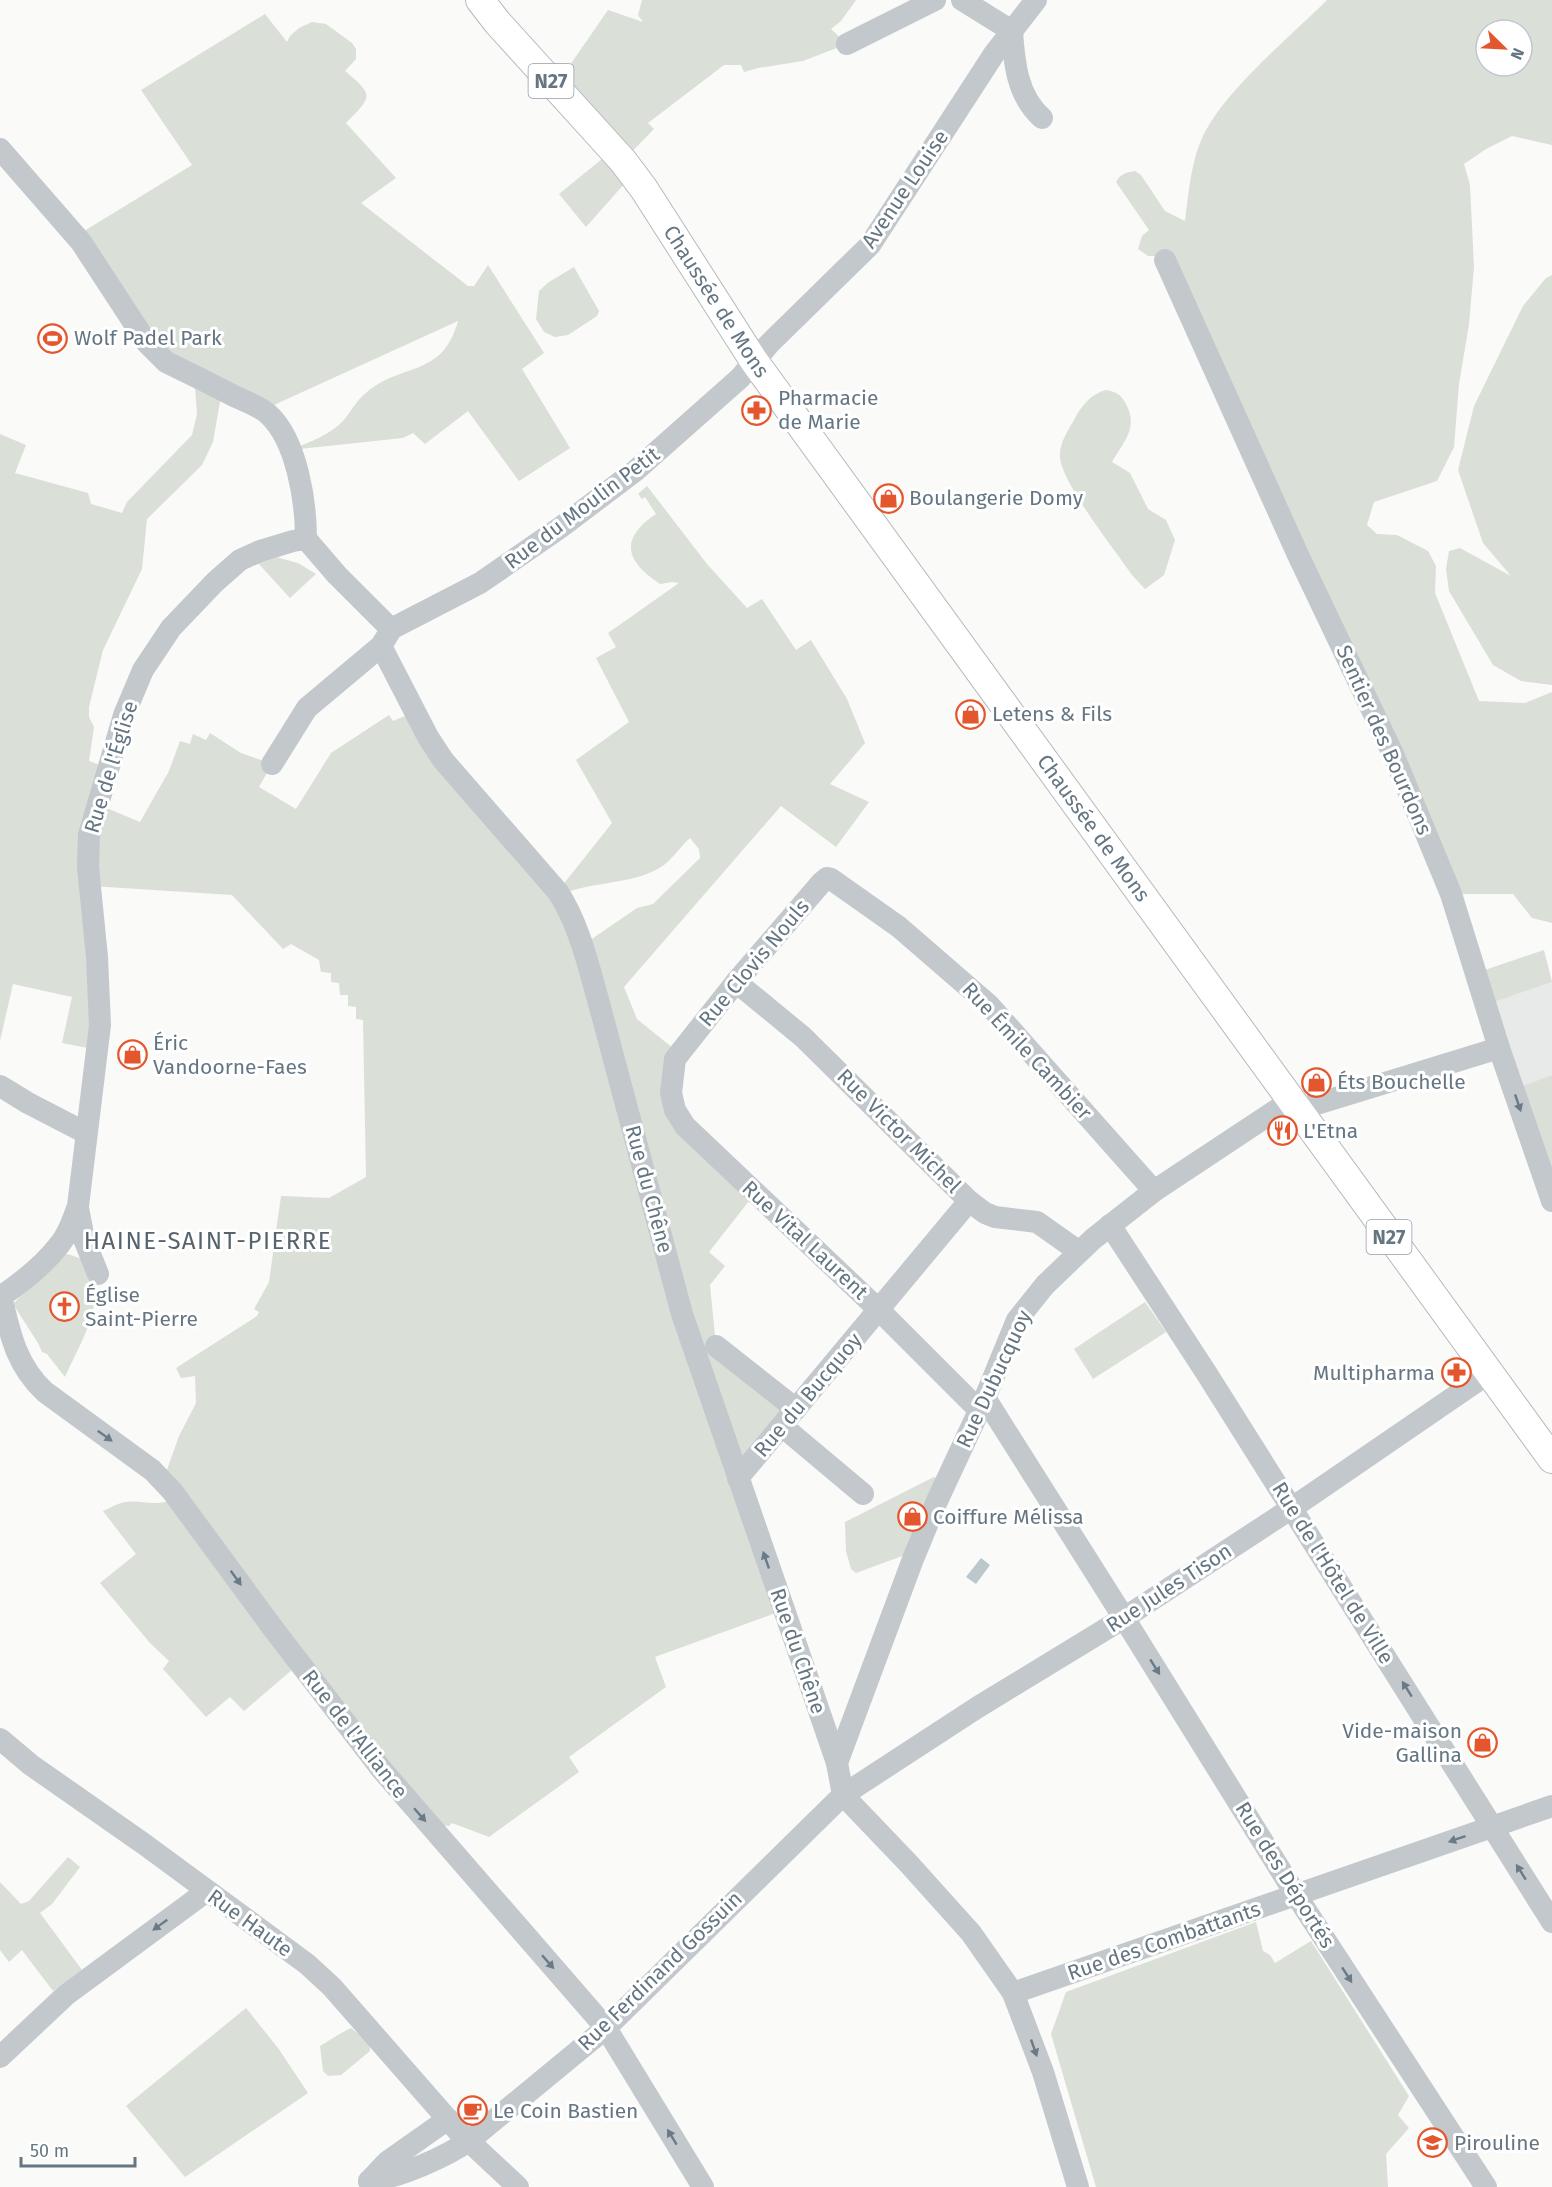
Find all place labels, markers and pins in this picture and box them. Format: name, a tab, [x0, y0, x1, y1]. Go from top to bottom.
sports icon: Wolf Padel Park	[37, 322, 69, 354]
place label: Wolf Padel Park	[74, 325, 222, 351]
place label: Pharmacie de Marie	[778, 385, 878, 435]
pharmacy icon: Pharmacie de Marie	[741, 394, 773, 426]
shop icon: Boulangerie Domy	[872, 482, 904, 514]
place label: Boulangerie Domy	[909, 485, 1084, 511]
shop icon: Letens & Fils	[955, 698, 987, 730]
place label: Letens & Fils	[992, 701, 1112, 727]
place label: Éric Vandoorne-Faes	[153, 1030, 307, 1080]
shop icon: Éric Vandoorne-Faes	[116, 1039, 148, 1071]
shop icon: Éts Bouchelle	[1300, 1066, 1332, 1098]
place label: Éts Bouchelle	[1337, 1069, 1466, 1095]
restaurant icon: L'Etna	[1266, 1115, 1298, 1147]
place label: L'Etna	[1303, 1118, 1358, 1144]
place label: Église Saint-Pierre	[85, 1282, 198, 1332]
church icon: Église Saint-Pierre	[48, 1291, 80, 1323]
pharmacy icon: Multipharma	[1440, 1357, 1472, 1389]
place label: Multipharma	[1313, 1360, 1435, 1386]
shop icon: Coiffure Mélissa	[896, 1501, 928, 1533]
place label: Coiffure Mélissa	[933, 1504, 1084, 1530]
place label: Vide-maison Gallina	[1342, 1718, 1462, 1768]
shop icon: Vide-maison Gallina	[1467, 1727, 1499, 1759]
cafe icon: Le Coin Bastien	[456, 2095, 488, 2127]
place label: Le Coin Bastien	[493, 2098, 638, 2124]
school or university icon: Pirouline	[1417, 2127, 1449, 2159]
place label: Pirouline	[1454, 2130, 1540, 2156]

